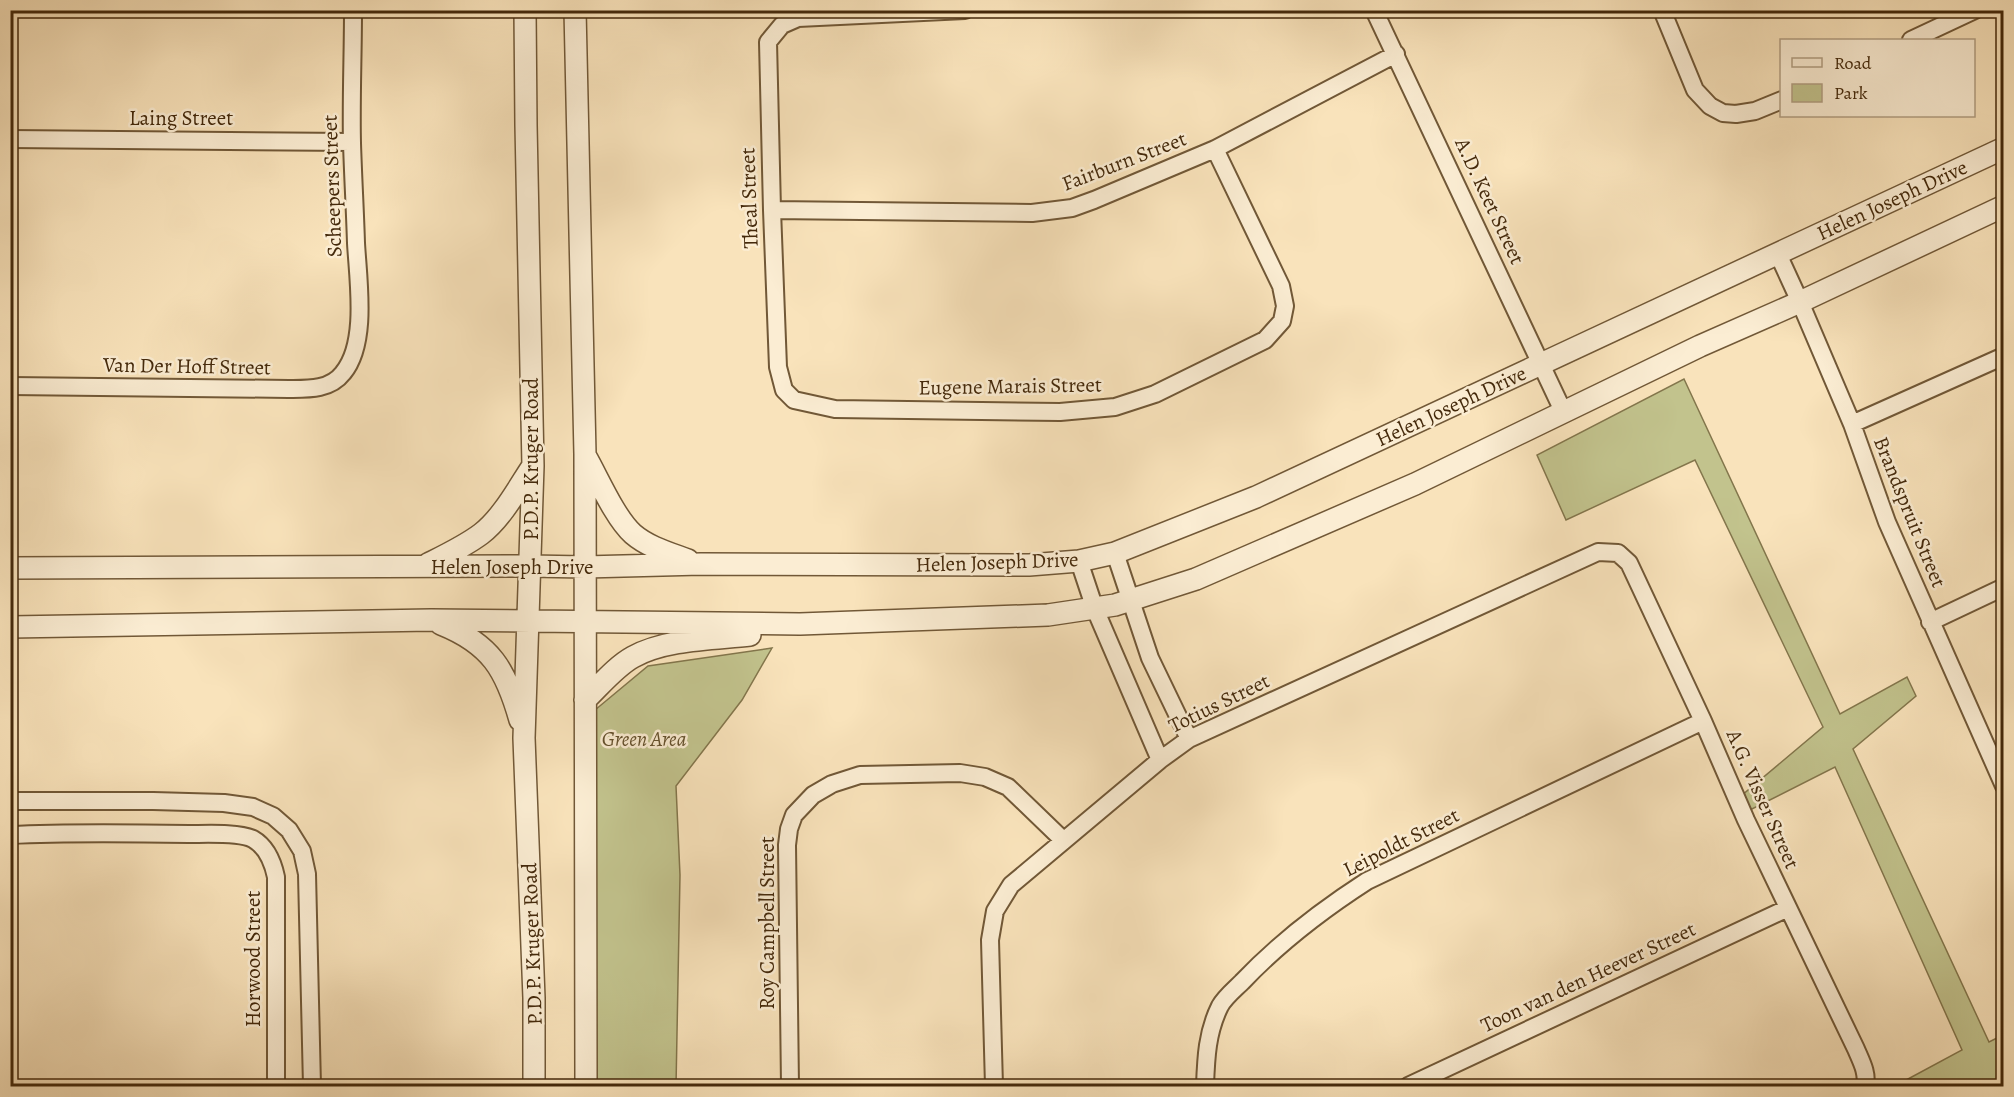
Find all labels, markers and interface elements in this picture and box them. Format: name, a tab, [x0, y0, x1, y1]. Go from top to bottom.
legend	[1780, 39, 1975, 117]
text: Road	[1834, 51, 1872, 75]
text: Park	[1834, 81, 1868, 105]
street label: Laing Street	[129, 104, 233, 132]
street label: Scheepers Street	[316, 114, 348, 258]
street label: Fairburn Street	[1058, 124, 1190, 198]
street label: A.D. Keet Street	[1448, 132, 1532, 269]
street label: Theal Street	[733, 147, 765, 249]
street label: Helen Joseph Drive	[1812, 153, 1972, 247]
street label: Van Der Hoff Street	[102, 351, 271, 381]
street label: Helen Joseph Drive	[1371, 359, 1531, 453]
street label: Eugene Marais Street	[918, 370, 1102, 402]
street label: P.D.P. Kruger Road	[517, 377, 545, 540]
street label: Brandspruit Street	[1867, 432, 1953, 592]
street label: Helen Joseph Drive	[915, 545, 1079, 579]
street label: Helen Joseph Drive	[431, 553, 593, 581]
street label: Totius Street	[1164, 666, 1274, 740]
street label: A.G. Visser Street	[1719, 724, 1806, 873]
park label: Green Area	[602, 725, 687, 753]
street label: Leipoldt Street	[1338, 801, 1464, 883]
street label: Roy Campbell Street	[753, 836, 781, 1010]
street label: P.D.P. Kruger Road	[515, 861, 549, 1026]
street label: Horwood Street	[239, 891, 267, 1027]
street label: Toon van den Heever Street	[1476, 915, 1700, 1039]

